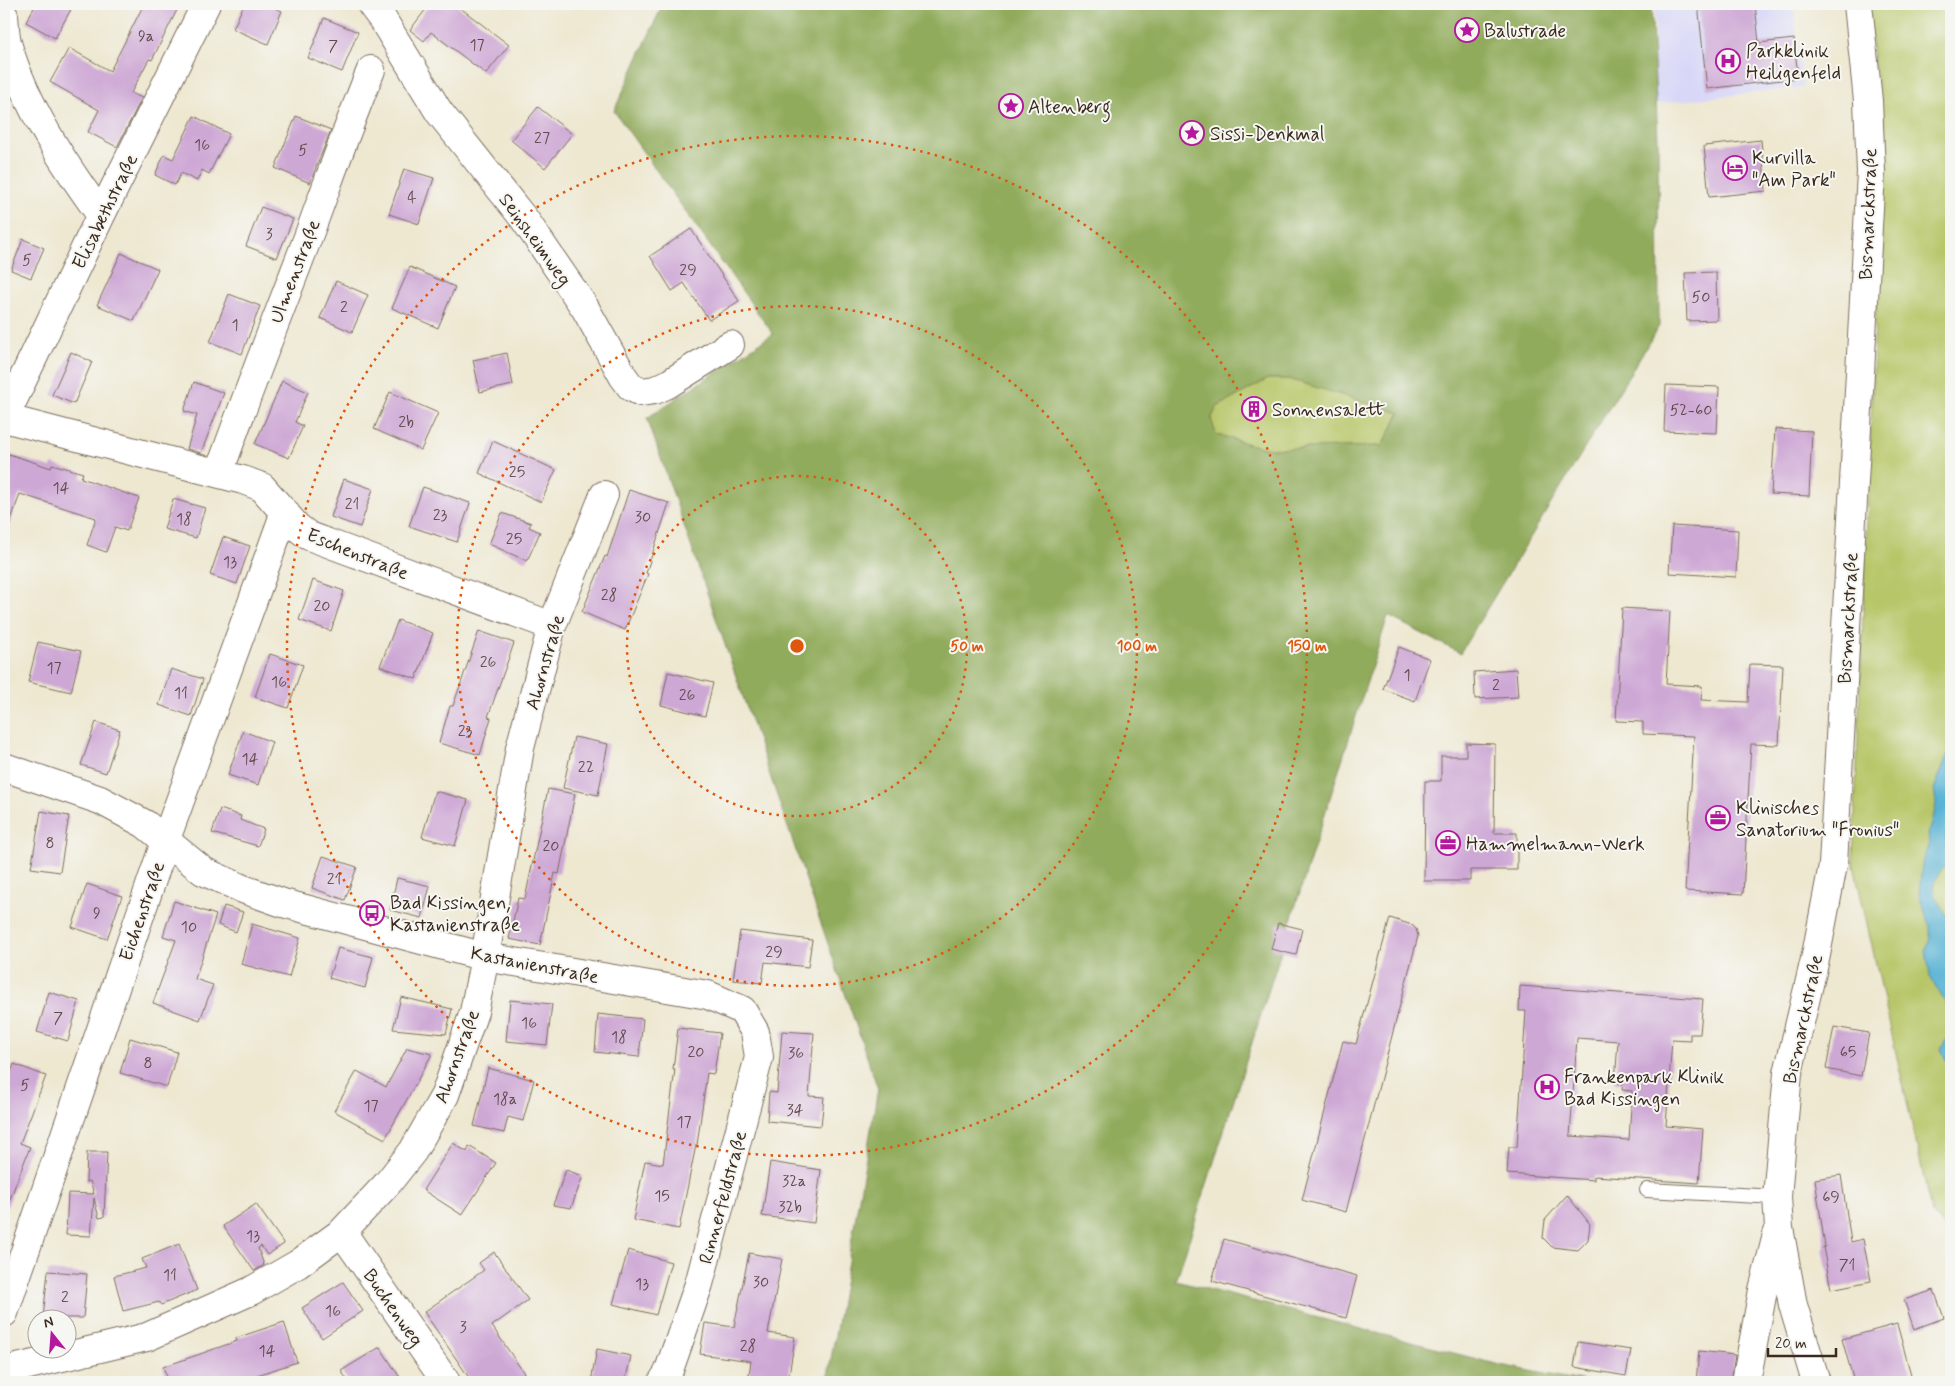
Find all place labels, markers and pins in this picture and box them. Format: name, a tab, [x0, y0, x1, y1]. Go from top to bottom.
place icon: Balustrade	[1454, 17, 1480, 43]
place label: Balustrade	[1484, 19, 1566, 44]
place label: Parkklinik Heiligenfeld	[1746, 39, 1841, 87]
hospital icon: Parkklinik Heiligenfeld	[1715, 48, 1741, 74]
place icon: Altenberg	[998, 93, 1024, 119]
place label: Altenberg	[1028, 95, 1111, 123]
place icon: Sissi-Denkmal	[1179, 120, 1205, 146]
place label: Sissi-Denkmal	[1210, 122, 1325, 147]
place label: Kurvilla "Am Park"	[1752, 146, 1836, 193]
hotel icon: Kurvilla "Am Park"	[1722, 155, 1748, 181]
building icon: Sonnensalett	[1241, 396, 1267, 422]
place label: Sonnensalett	[1272, 398, 1386, 423]
centre of rings	[788, 637, 806, 655]
place label: Klinisches Sanatorium "Fronius"	[1736, 796, 1899, 843]
office icon: Klinisches Sanatorium "Fronius"	[1705, 805, 1731, 831]
office icon: Hammelmann-Werk	[1435, 830, 1461, 856]
place label: Hammelmann-Werk	[1466, 832, 1645, 857]
place label: Bad Kissingen, Kastanienstraße	[390, 891, 520, 938]
bus stop icon: Bad Kissingen, Kastanienstraße	[359, 900, 385, 926]
place label: Frankenpark Klinik Bad Kissingen	[1564, 1065, 1725, 1113]
hospital icon: Frankenpark Klinik Bad Kissingen	[1534, 1074, 1560, 1100]

